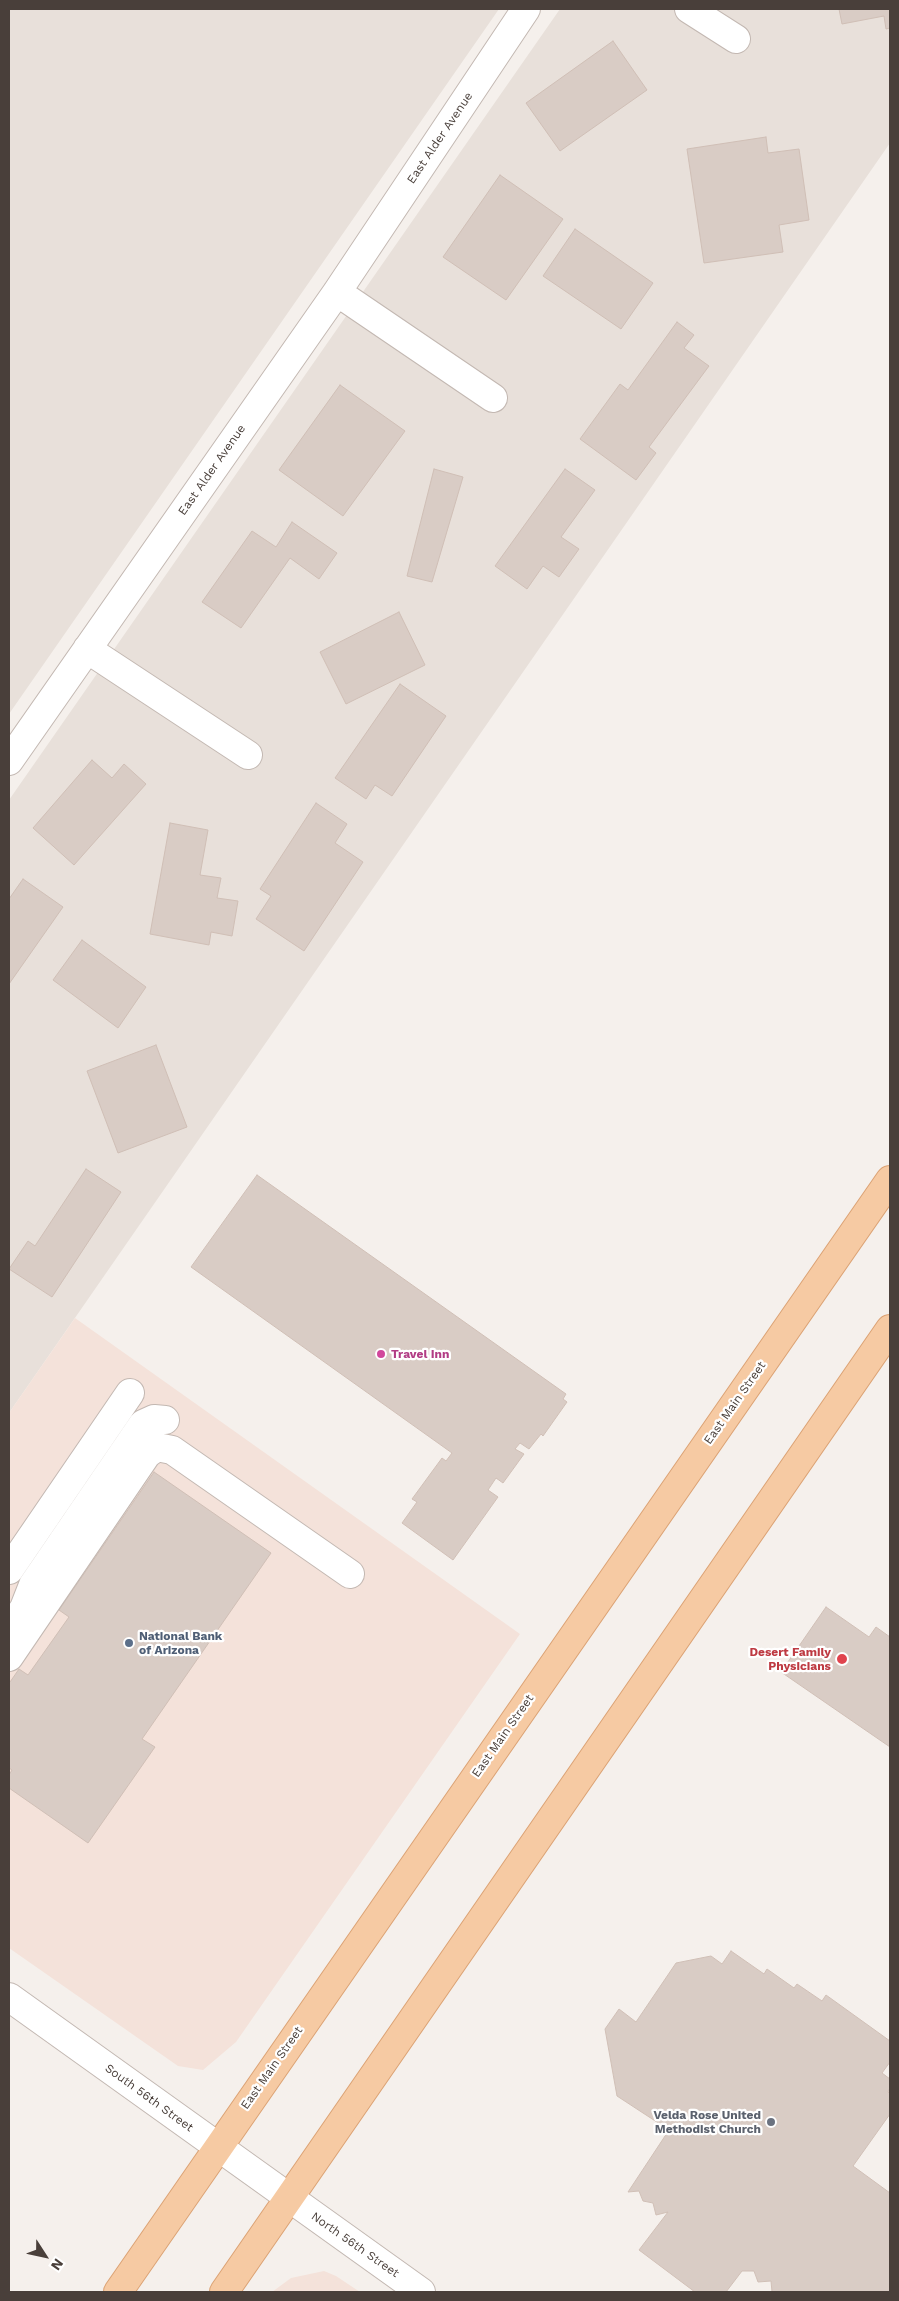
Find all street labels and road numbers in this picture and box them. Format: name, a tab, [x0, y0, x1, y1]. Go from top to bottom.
street label: East Alder Avenue	[404, 89, 476, 187]
street label: East Alder Avenue	[175, 422, 249, 518]
street label: East Main Street	[701, 1359, 769, 1447]
street label: East Main Street	[469, 1692, 537, 1780]
street label: East Main Street	[238, 2024, 306, 2112]
street label: South 56th Street	[102, 2061, 196, 2135]
street label: North 56th Street	[308, 2209, 402, 2281]

